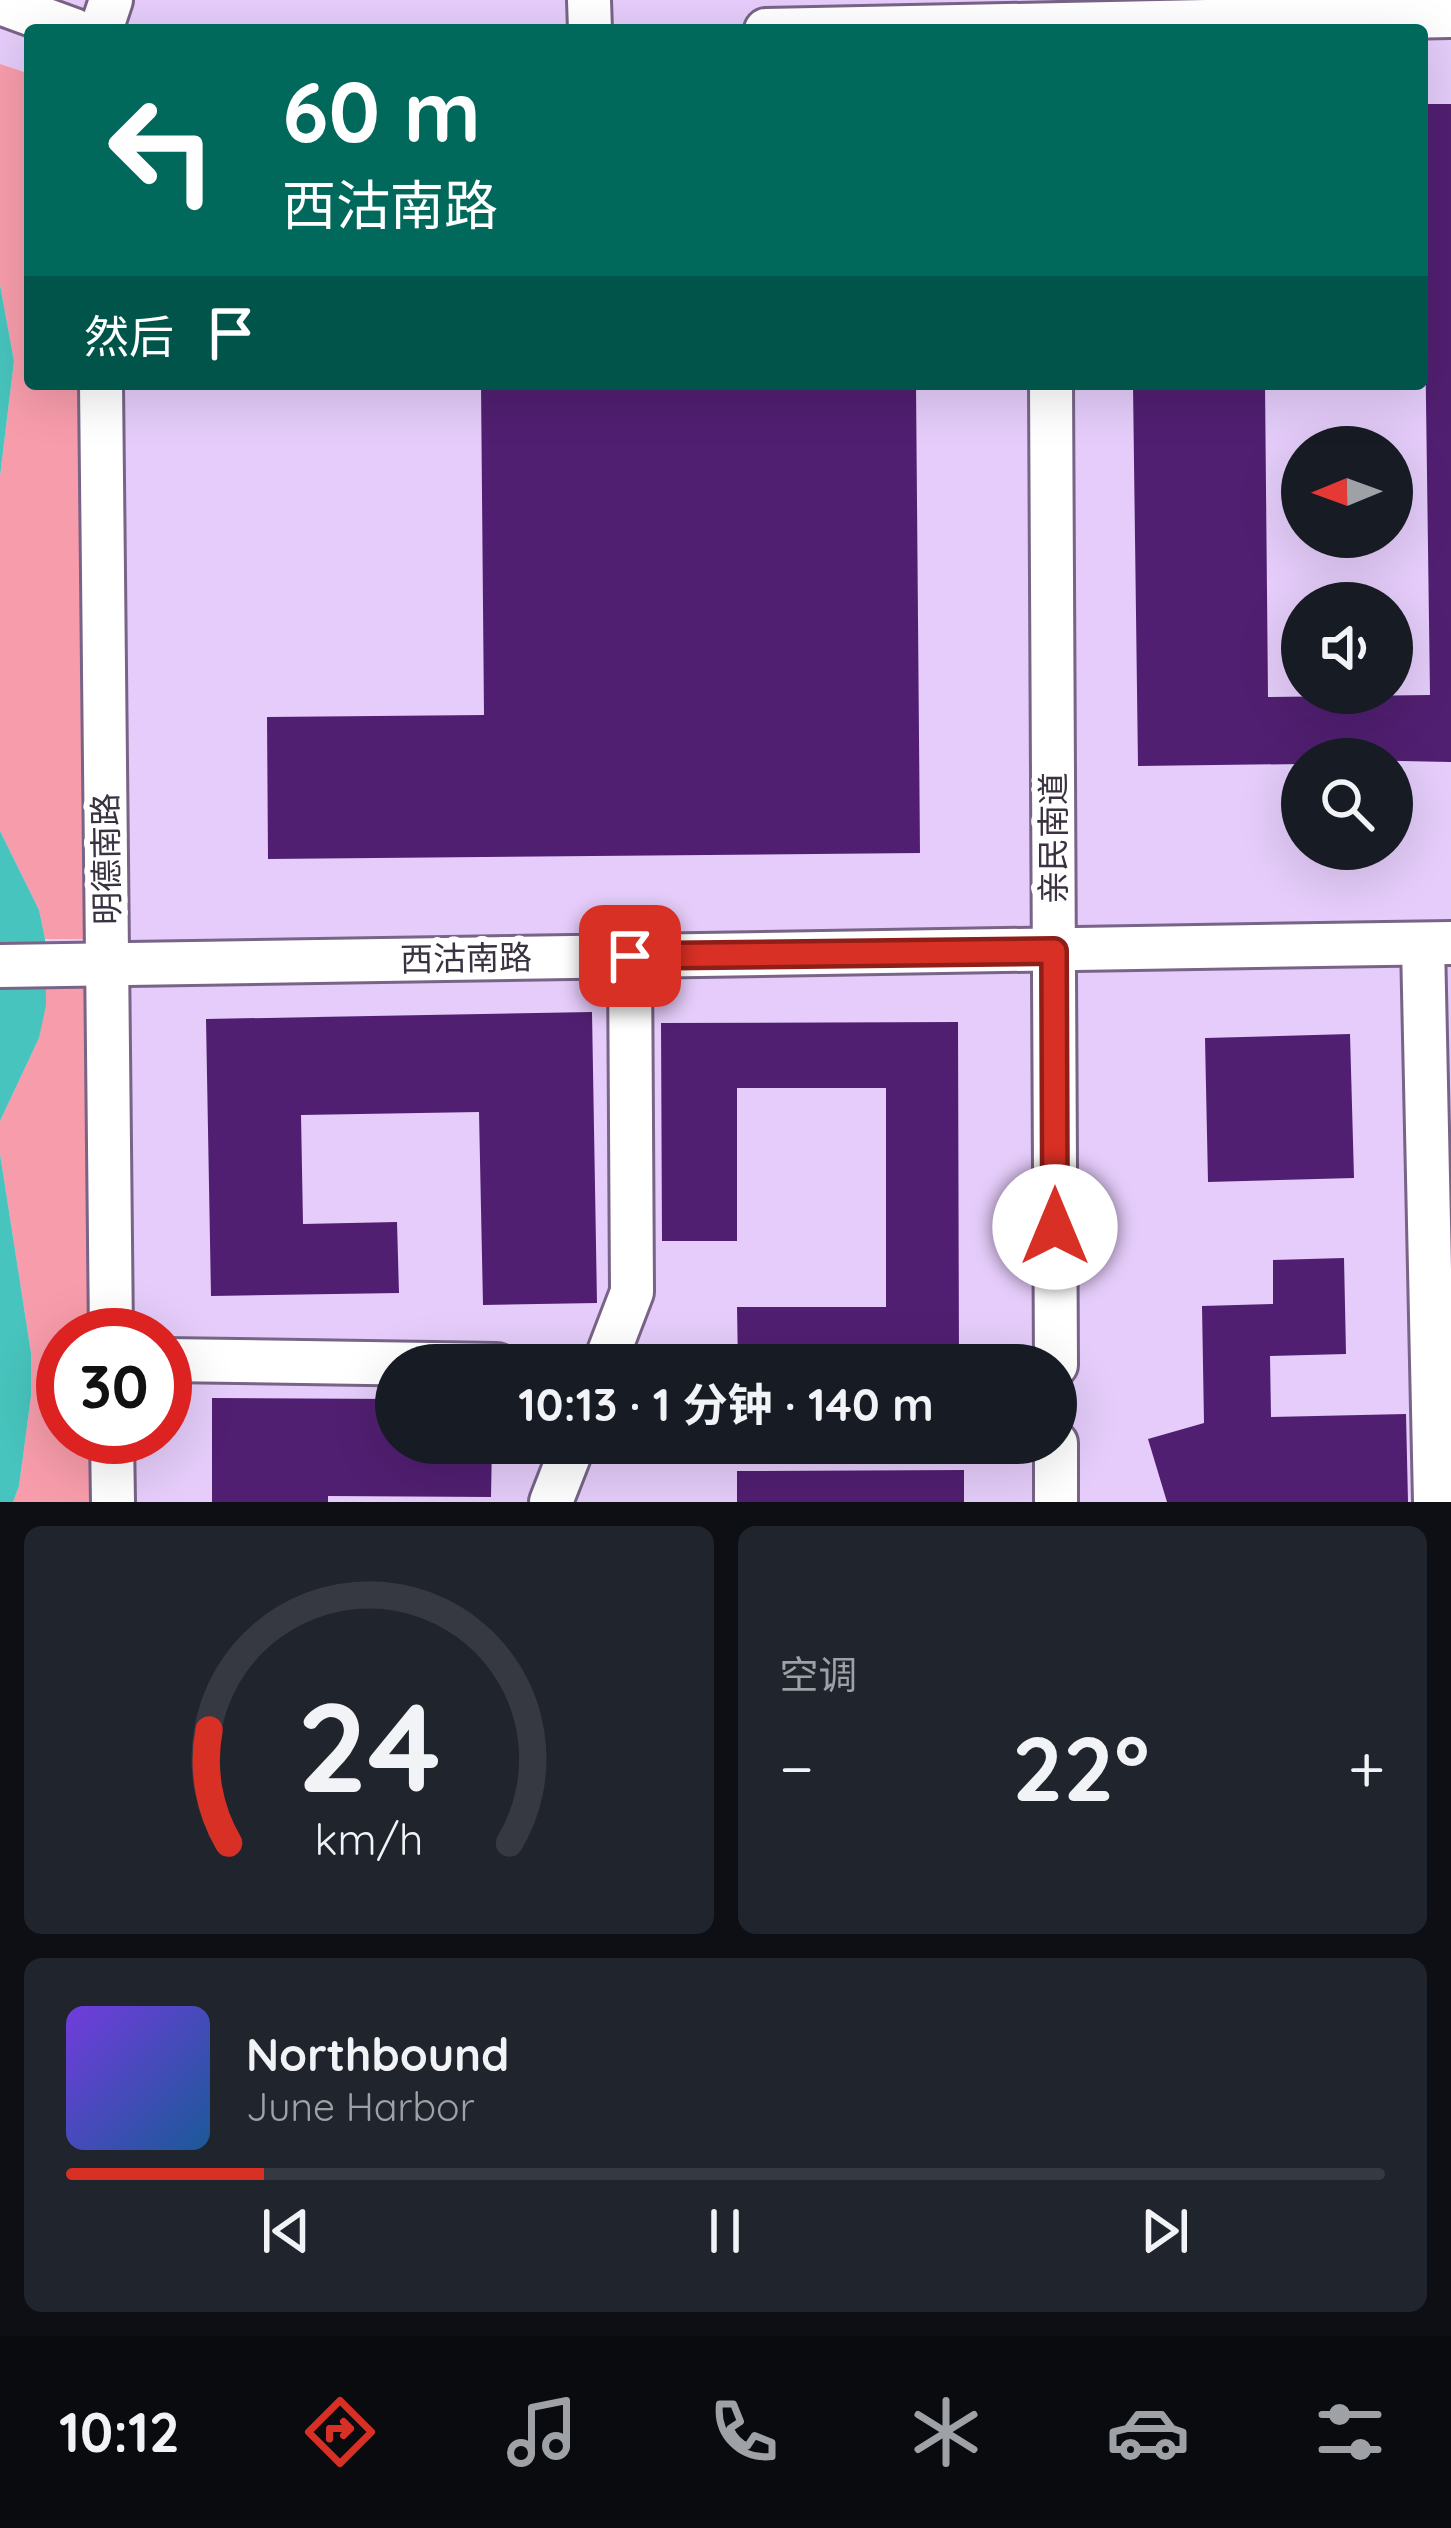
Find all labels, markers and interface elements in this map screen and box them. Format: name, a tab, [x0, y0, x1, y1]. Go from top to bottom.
text: 60 m	[282, 58, 481, 163]
icon: left	[84, 72, 240, 228]
text: 西沽南路	[282, 171, 498, 239]
icon: arrive	[198, 300, 264, 366]
text: 然后	[84, 308, 174, 364]
north arrow	[1281, 426, 1413, 558]
map controls	[1281, 426, 1413, 870]
button: sound	[1281, 582, 1413, 714]
button: search	[1281, 738, 1413, 870]
street label: 亲民南道	[1032, 772, 1073, 904]
street label: 明德南路	[84, 793, 127, 925]
pin	[579, 905, 681, 1007]
icon: arrive	[597, 923, 663, 989]
street label: 西沽南路	[400, 936, 532, 979]
position arrow	[992, 1164, 1118, 1290]
speed limit sign: 30	[36, 1308, 192, 1464]
text: 10:13 · 1 分钟 · 140 m	[518, 1376, 934, 1432]
text: 空调	[780, 1650, 858, 1699]
text: 24	[297, 1667, 441, 1823]
text: 22°	[1012, 1711, 1150, 1824]
text: −	[780, 1726, 814, 1809]
text: +	[1348, 1726, 1385, 1809]
text: km/h	[314, 1812, 423, 1866]
text: Northbound	[246, 2026, 509, 2082]
text: June Harbor	[246, 2082, 475, 2131]
icon: previous	[253, 2198, 319, 2264]
icon: pause	[692, 2198, 758, 2264]
icon: next	[1132, 2198, 1198, 2264]
icon: directions	[298, 2390, 382, 2474]
icon: music	[500, 2390, 584, 2474]
icon: phone	[702, 2390, 786, 2474]
icon: climate	[904, 2390, 988, 2474]
icon: car	[1106, 2390, 1190, 2474]
icon: filters	[1308, 2390, 1392, 2474]
text: 10:12	[59, 2398, 180, 2466]

